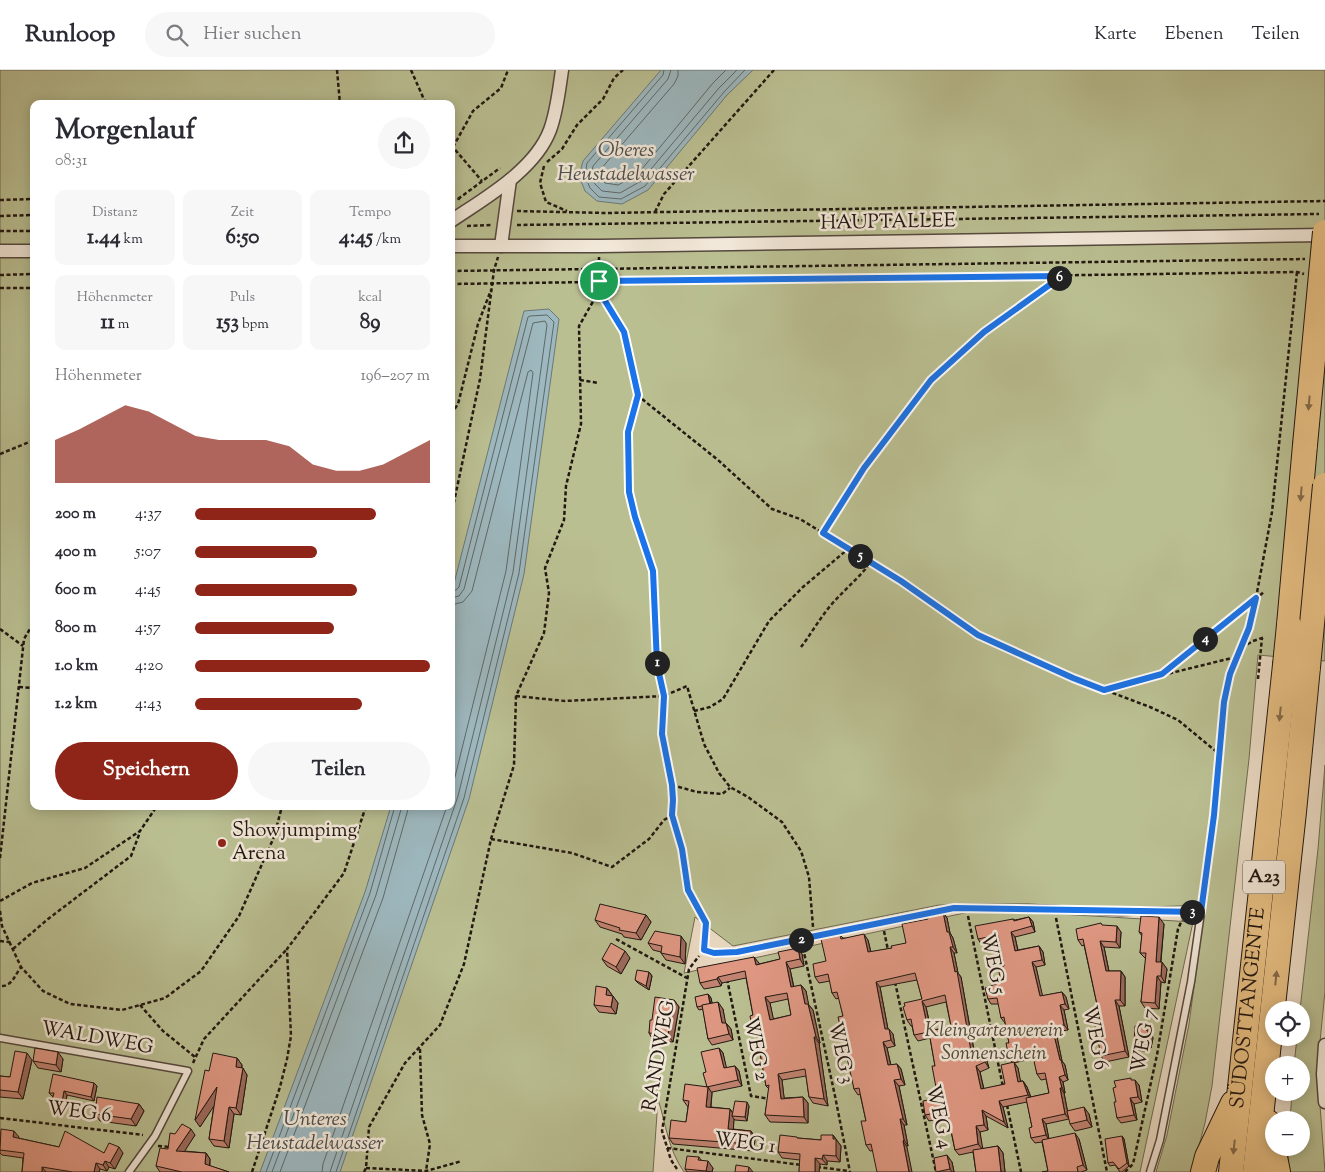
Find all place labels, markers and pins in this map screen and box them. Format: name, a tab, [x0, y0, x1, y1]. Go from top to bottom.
pin	[578, 260, 620, 302]
pin: 6	[1046, 266, 1072, 290]
pin: 5	[848, 544, 872, 568]
pin: 4	[1192, 626, 1218, 652]
pin: 1	[644, 650, 670, 676]
place label: Showjumpimg Arena	[232, 817, 357, 869]
marker: Showjumpimg Arena	[216, 837, 228, 849]
pin: 3	[1180, 900, 1204, 924]
pin: 2	[788, 928, 814, 952]

